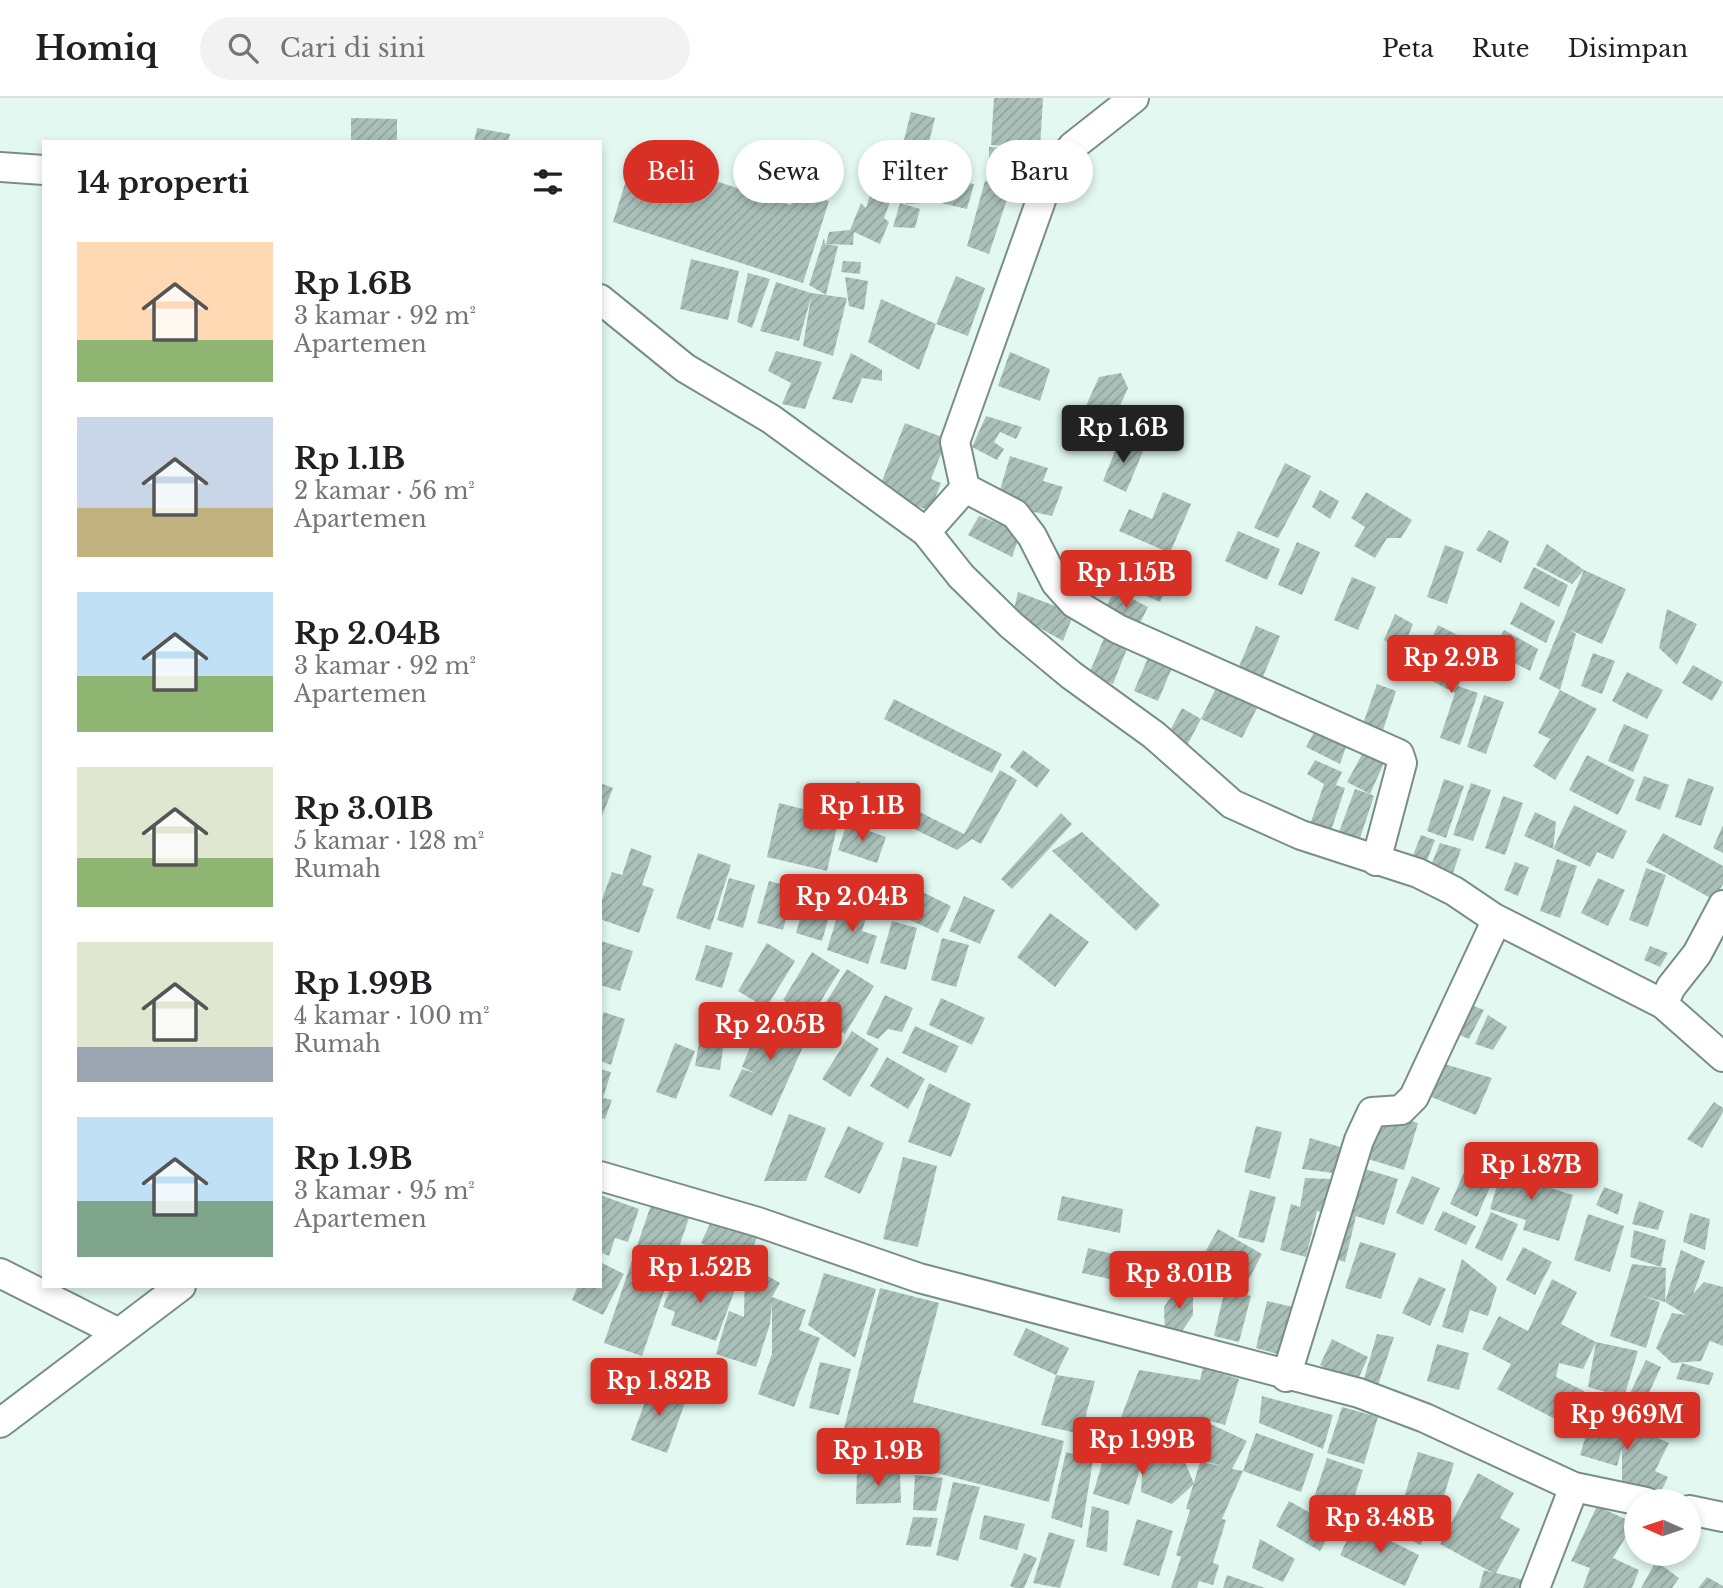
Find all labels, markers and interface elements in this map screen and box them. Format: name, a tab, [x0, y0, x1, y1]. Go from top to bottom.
search box	[200, 17, 690, 80]
text: Homiq	[35, 28, 158, 69]
icon: search	[224, 29, 262, 67]
text: Cari di sini	[280, 32, 425, 64]
text: Peta	[1382, 34, 1434, 63]
text: Rute	[1472, 34, 1530, 63]
text: Disimpan	[1568, 34, 1688, 63]
chip: Beli	[623, 140, 719, 203]
chip: Sewa	[733, 140, 844, 203]
chip: Filter	[858, 140, 972, 203]
chip: Baru	[986, 140, 1093, 203]
icon: filters	[529, 163, 567, 201]
text: 14 properti	[77, 164, 249, 201]
text: Rp 1.6B	[294, 265, 412, 302]
icon: home	[133, 270, 217, 354]
text: 3 kamar · 92 m²	[294, 302, 476, 330]
text: Apartemen	[294, 330, 427, 358]
pin: Rp 1.6B	[1058, 406, 1188, 465]
text: Rp 1.6B	[1078, 414, 1168, 442]
text: Rp 1.1B	[294, 440, 405, 477]
icon: home	[133, 445, 217, 529]
text: 2 kamar · 56 m²	[294, 477, 475, 505]
text: Apartemen	[294, 505, 427, 533]
pin: Rp 1.15B	[1054, 550, 1198, 610]
text: Rp 1.15B	[1077, 559, 1175, 587]
text: Rp 2.04B	[294, 615, 441, 652]
icon: home	[133, 620, 217, 704]
pin: Rp 2.9B	[1386, 636, 1516, 695]
text: Rp 2.9B	[1403, 644, 1499, 672]
text: 3 kamar · 92 m²	[294, 652, 476, 680]
text: Apartemen	[294, 680, 427, 708]
pin: Rp 1.1B	[797, 784, 927, 843]
text: Rp 3.01B	[294, 790, 433, 827]
text: Rp 1.1B	[819, 792, 905, 820]
icon: home	[133, 795, 217, 879]
text: 5 kamar · 128 m²	[294, 827, 484, 855]
text: Rumah	[294, 855, 381, 883]
pin: Rp 2.04B	[780, 874, 924, 934]
text: Rp 2.04B	[796, 883, 908, 911]
text: Rp 1.99B	[294, 965, 433, 1002]
icon: home	[133, 970, 217, 1054]
text: 4 kamar · 100 m²	[294, 1002, 489, 1030]
pin: Rp 2.05B	[698, 1002, 842, 1062]
text: Rp 2.05B	[715, 1011, 825, 1039]
text: Rumah	[294, 1030, 381, 1058]
text: Rp 1.9B	[294, 1140, 412, 1177]
pin: Rp 1.87B	[1459, 1142, 1603, 1202]
icon: home	[133, 1145, 217, 1229]
text: Rp 1.87B	[1480, 1151, 1582, 1179]
text: 3 kamar · 95 m²	[294, 1177, 475, 1205]
text: Apartemen	[294, 1205, 427, 1233]
pin: Rp 1.52B	[628, 1246, 772, 1305]
pin: Rp 3.01B	[1107, 1252, 1251, 1311]
text: Rp 1.52B	[648, 1254, 752, 1282]
text: Rp 3.01B	[1126, 1260, 1232, 1288]
pin: Rp 1.82B	[587, 1358, 731, 1418]
text: Rp 1.82B	[607, 1367, 711, 1395]
pin: Rp 969M	[1562, 1392, 1692, 1452]
text: Rp 969M	[1570, 1401, 1684, 1429]
pin: Rp 1.99B	[1070, 1418, 1214, 1477]
text: Rp 1.99B	[1089, 1426, 1195, 1454]
pin: Rp 1.9B	[813, 1428, 943, 1488]
text: Rp 1.9B	[833, 1437, 923, 1465]
north arrow	[1624, 1489, 1701, 1566]
map controls	[1624, 1489, 1701, 1566]
pin: Rp 3.48B	[1308, 1496, 1452, 1555]
text: Rp 3.48B	[1325, 1504, 1435, 1532]

